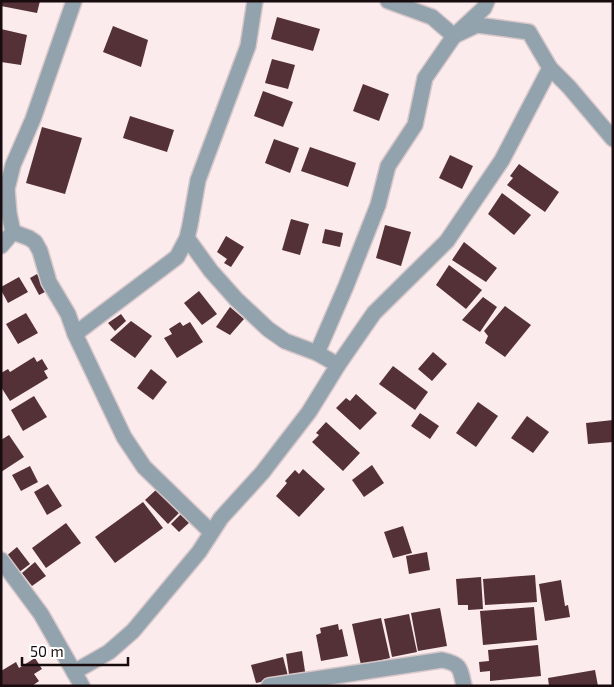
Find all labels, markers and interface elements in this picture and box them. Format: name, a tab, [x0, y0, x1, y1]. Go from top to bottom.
scale bar	[22, 634, 129, 666]
text: 50 m	[30, 642, 64, 660]

